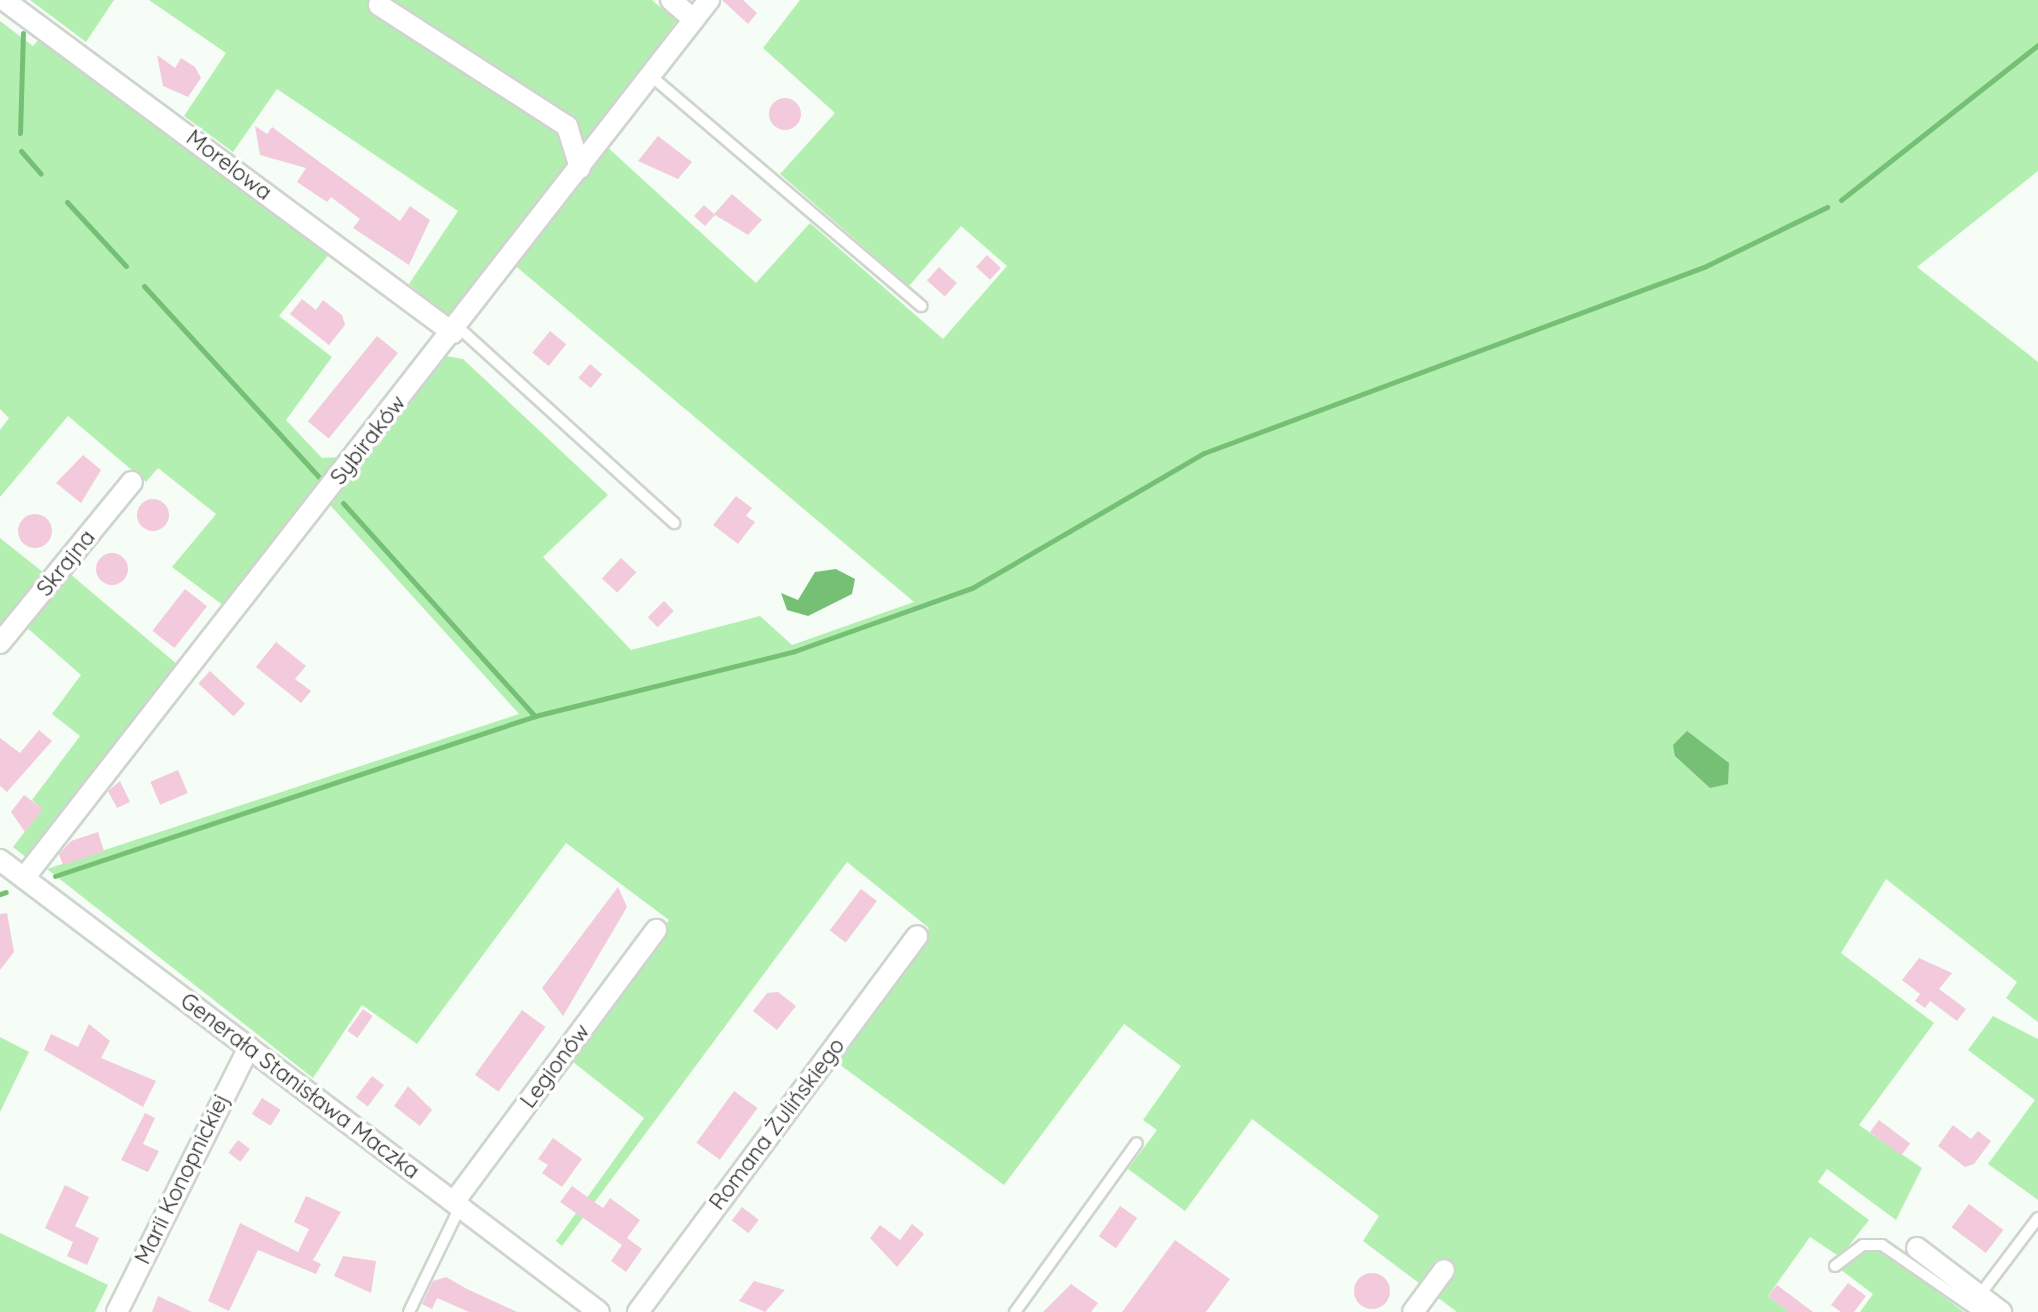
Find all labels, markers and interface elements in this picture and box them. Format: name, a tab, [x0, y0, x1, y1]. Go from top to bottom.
street label: Morelowa	[181, 124, 277, 206]
street label: Sybiraków	[325, 390, 411, 490]
street label: Skrajna	[31, 525, 101, 601]
street label: Generała Stanisława Maczka	[175, 987, 425, 1185]
street label: Legionów	[515, 1019, 595, 1113]
street label: Romana Żulińskiego	[704, 1033, 850, 1215]
street label: Marii Konopnickiej	[129, 1090, 235, 1268]

